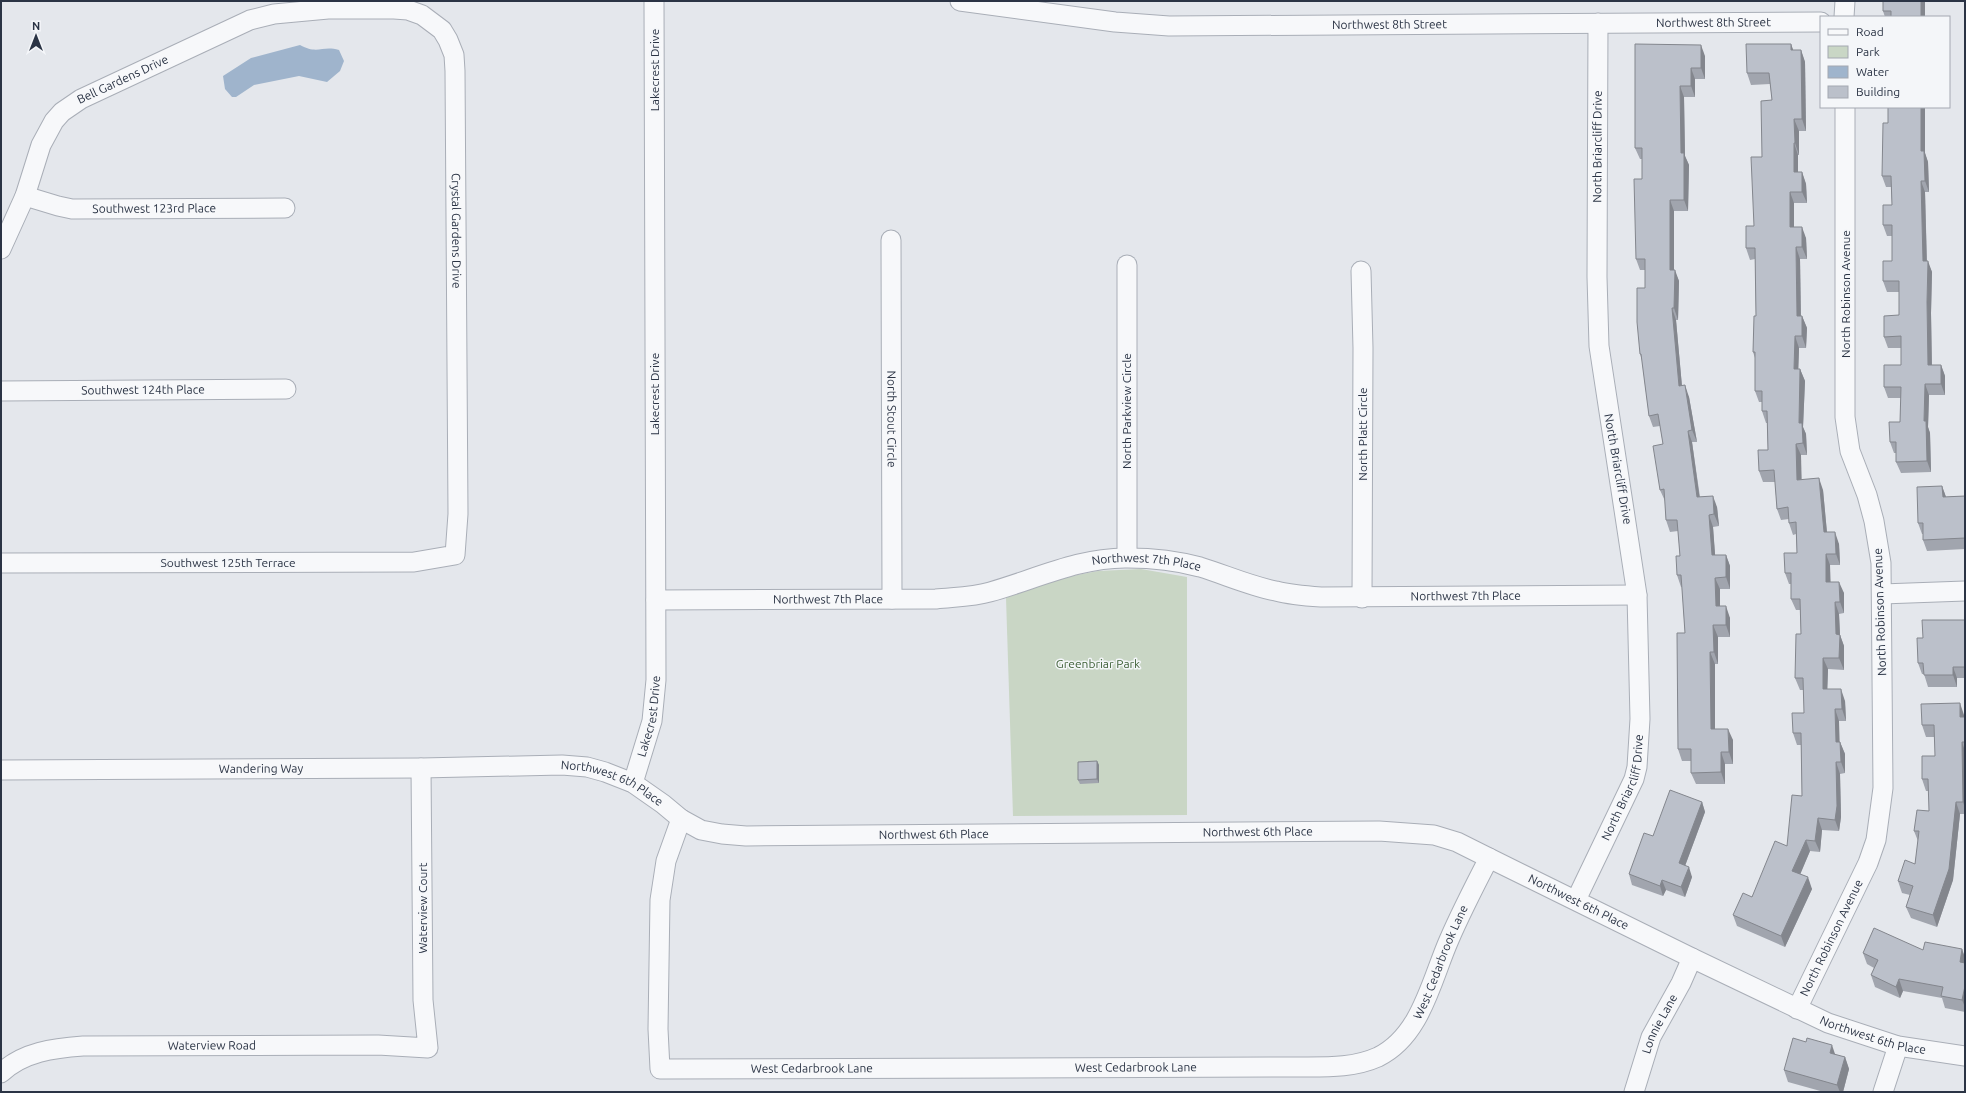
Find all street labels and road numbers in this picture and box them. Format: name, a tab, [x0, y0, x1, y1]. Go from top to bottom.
street label: Northwest 8th Street	[1656, 15, 1771, 29]
street label: Northwest 8th Street	[1332, 17, 1447, 31]
street label: Lakecrest Drive	[648, 29, 661, 111]
street label: Bell Gardens Drive	[75, 52, 170, 106]
street label: North Briarcliff Drive	[1590, 90, 1604, 203]
street label: Crystal Gardens Drive	[450, 173, 463, 289]
street label: Southwest 123rd Place	[92, 201, 216, 215]
street label: North Robinson Avenue	[1839, 230, 1852, 358]
street label: Lakecrest Drive	[648, 353, 661, 435]
street label: North Parkview Circle	[1120, 353, 1133, 469]
street label: North Stout Circle	[885, 370, 899, 468]
street label: Southwest 124th Place	[81, 383, 205, 396]
street label: North Platt Circle	[1356, 387, 1369, 481]
street label: North Briarcliff Drive	[1602, 413, 1635, 525]
street label: North Robinson Avenue	[1871, 548, 1888, 676]
street label: Northwest 7th Place	[1091, 551, 1203, 573]
street label: Southwest 125th Terrace	[160, 556, 296, 569]
street label: Northwest 7th Place	[1411, 589, 1521, 602]
street label: Northwest 7th Place	[773, 592, 883, 606]
street label: Lakecrest Drive	[634, 676, 662, 758]
street label: North Briarcliff Drive	[1599, 734, 1645, 842]
street label: Northwest 6th Place	[560, 758, 666, 808]
street label: Wandering Way	[219, 762, 303, 775]
street label: Northwest 6th Place	[1203, 825, 1313, 838]
street label: Northwest 6th Place	[879, 827, 989, 841]
street label: Waterview Court	[416, 862, 429, 954]
street label: Northwest 6th Place	[1526, 871, 1631, 932]
street label: North Robinson Avenue	[1797, 877, 1865, 998]
street label: West Cedarbrook Lane	[1410, 903, 1470, 1021]
street label: Lonnie Lane	[1639, 992, 1680, 1055]
street label: Northwest 6th Place	[1818, 1013, 1927, 1056]
street label: Waterview Road	[168, 1038, 256, 1052]
street label: West Cedarbrook Lane	[1075, 1060, 1197, 1074]
street label: West Cedarbrook Lane	[751, 1061, 873, 1075]

